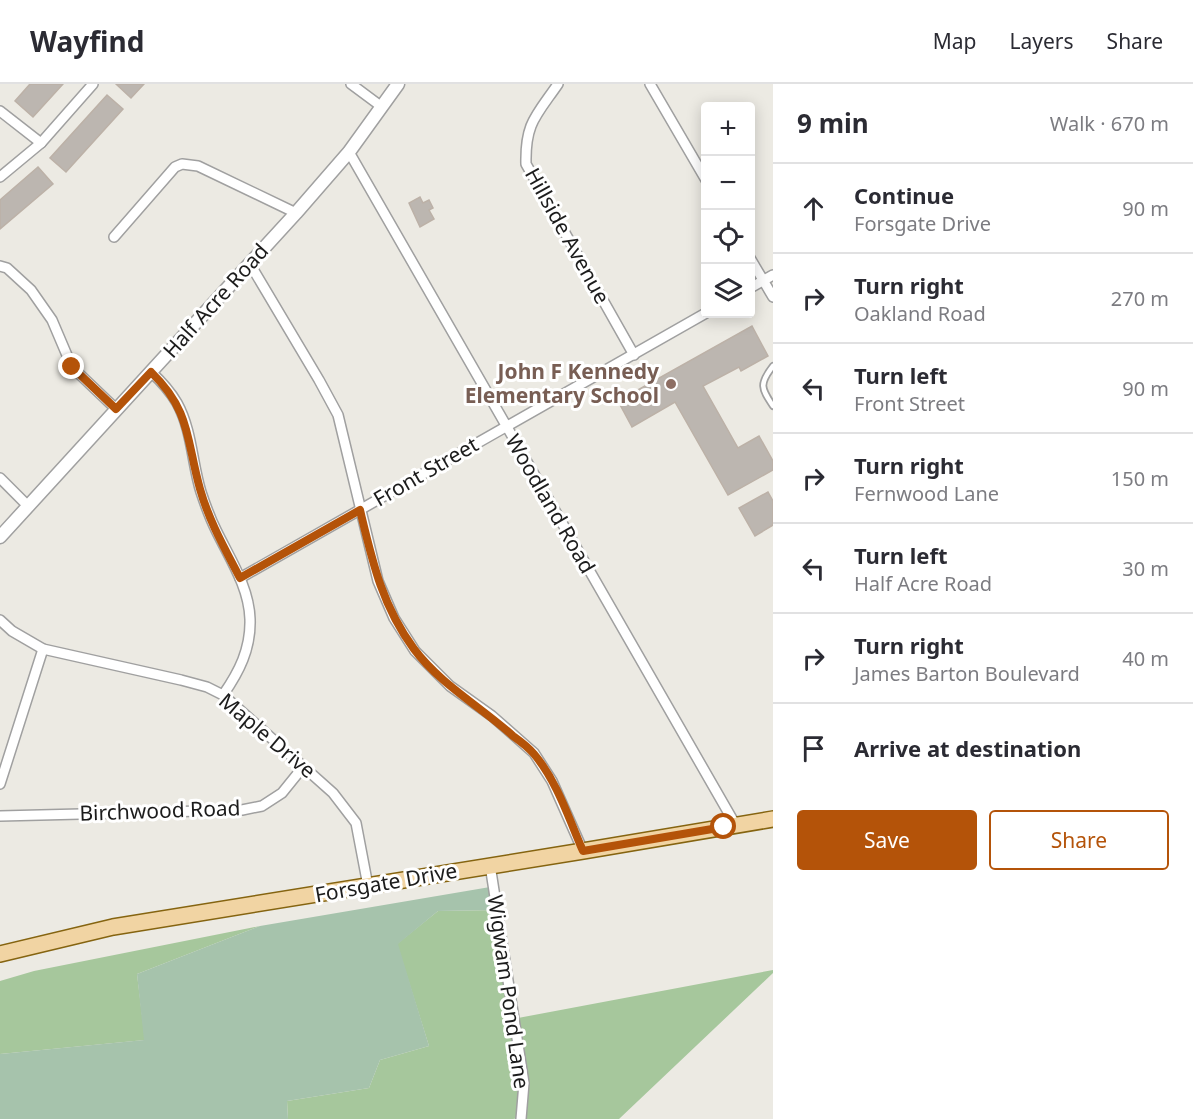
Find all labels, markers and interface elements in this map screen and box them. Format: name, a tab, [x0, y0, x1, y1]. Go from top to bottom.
text: Wayfind	[30, 22, 144, 60]
text: Map	[933, 27, 977, 55]
text: Layers	[1010, 27, 1074, 55]
text: Share	[1107, 27, 1163, 55]
map controls	[701, 102, 755, 318]
button: +	[701, 102, 755, 156]
text: 9 min	[797, 105, 869, 141]
text: Walk · 670 m	[1050, 110, 1169, 137]
button: −	[701, 156, 755, 210]
street label: Hillside Avenue	[519, 163, 617, 308]
text: Continue	[854, 180, 954, 210]
icon: ahead	[797, 192, 830, 225]
text: 90 m	[1122, 195, 1169, 222]
button: locate	[701, 210, 755, 264]
text: Forsgate Drive	[854, 210, 991, 237]
street label: Half Acre Road	[156, 237, 274, 364]
button: layers	[701, 264, 755, 318]
text: Turn right	[854, 270, 964, 300]
icon: right	[797, 282, 830, 315]
text: 270 m	[1111, 285, 1169, 312]
text: Oakland Road	[854, 300, 986, 327]
route end	[58, 353, 84, 379]
place label: John F Kennedy Elementary School	[465, 357, 659, 409]
text: Turn left	[854, 360, 948, 390]
icon: left	[797, 372, 830, 405]
text: 90 m	[1122, 375, 1169, 402]
marker: John F Kennedy Elementary School	[664, 377, 678, 391]
text: Front Street	[854, 390, 965, 417]
street label: Woodland Road	[500, 429, 602, 578]
street label: Front Street	[368, 430, 483, 512]
text: Turn right	[854, 450, 964, 480]
icon: right	[797, 462, 830, 495]
text: 150 m	[1111, 465, 1169, 492]
text: Fernwood Lane	[854, 480, 999, 507]
text: Turn left	[854, 540, 948, 570]
icon: left	[797, 552, 830, 585]
text: 30 m	[1122, 555, 1169, 582]
text: Half Acre Road	[854, 570, 992, 597]
text: Turn right	[854, 630, 964, 660]
icon: right	[797, 642, 830, 675]
text: 40 m	[1122, 645, 1169, 672]
text: James Barton Boulevard	[854, 660, 1080, 687]
street label: Maple Drive	[213, 686, 322, 784]
icon: arrive	[797, 732, 830, 765]
text: Arrive at destination	[854, 733, 1081, 763]
street label: Birchwood Road	[79, 793, 241, 827]
button: Save	[797, 810, 977, 870]
button: Share	[989, 810, 1169, 870]
route start	[710, 813, 736, 839]
street label: Forsgate Drive	[313, 856, 459, 908]
street label: Wigwam Pond Lane	[482, 893, 536, 1091]

